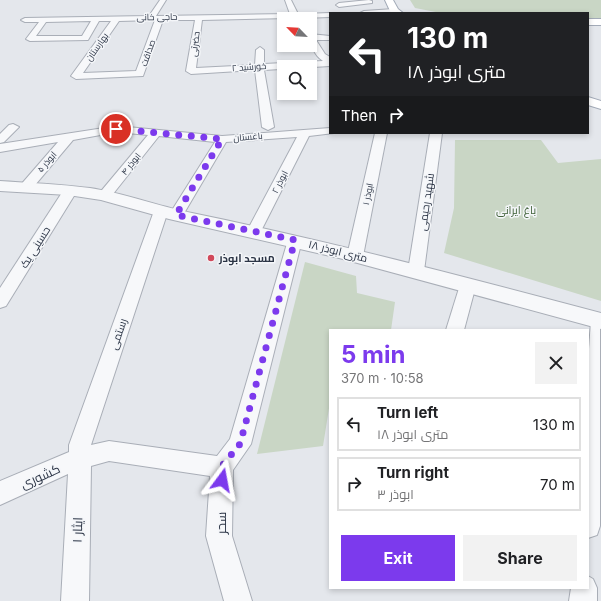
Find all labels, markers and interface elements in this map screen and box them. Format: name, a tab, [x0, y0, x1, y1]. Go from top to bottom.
street label: حاجی خانی	[136, 11, 178, 22]
north arrow	[277, 12, 317, 52]
map controls	[277, 12, 317, 100]
text: 130 m	[407, 21, 488, 55]
icon: left	[341, 28, 393, 80]
street label: بهارستان	[83, 30, 110, 63]
street label: حضرتی	[187, 31, 202, 57]
street label: صداقت	[138, 38, 157, 68]
street label: خورشید ۲	[231, 60, 267, 73]
button: search	[277, 60, 317, 100]
text: ۱۸ متری ابوذر	[407, 61, 506, 82]
icon: right	[385, 104, 407, 126]
text: Then	[341, 106, 377, 125]
pin	[99, 112, 133, 146]
icon: arrive	[105, 118, 127, 140]
street label: باغستان	[233, 130, 263, 143]
street label: ابوذر ۵	[35, 149, 59, 174]
street label: ابوذر ۴	[118, 150, 143, 177]
street label: ابوذر ۲	[269, 169, 290, 195]
street label: شهید رحیمی	[415, 172, 437, 232]
street label: ابوذر ۱	[360, 182, 375, 206]
park label: باغ ایرانی	[496, 203, 536, 218]
street label: حسینی یک	[17, 223, 53, 271]
street label: ۱۸ متری ابوذر	[307, 237, 369, 265]
place label: مسجد ابوذر	[218, 251, 275, 266]
marker: مسجد ابوذر	[206, 253, 216, 263]
street label: رستمی	[106, 316, 130, 352]
text: 5 min	[341, 340, 405, 369]
button: close	[535, 342, 577, 384]
text: 370 m · 10:58	[341, 370, 424, 386]
text: Turn left	[377, 403, 438, 422]
icon: left	[343, 413, 365, 435]
text: 130 m	[533, 415, 575, 434]
text: ۱۸ متری ابوذر	[377, 426, 448, 442]
position arrow	[201, 459, 243, 501]
street label: کشوری	[18, 460, 62, 492]
text: Turn right	[377, 463, 449, 482]
icon: right	[343, 473, 365, 495]
text: 70 m	[540, 475, 575, 494]
text: ابوذر ۳	[377, 486, 414, 502]
street label: سحر	[213, 512, 229, 535]
street label: ایثار ۱	[69, 517, 85, 543]
button: Exit	[341, 535, 455, 581]
button: Share	[463, 535, 577, 581]

